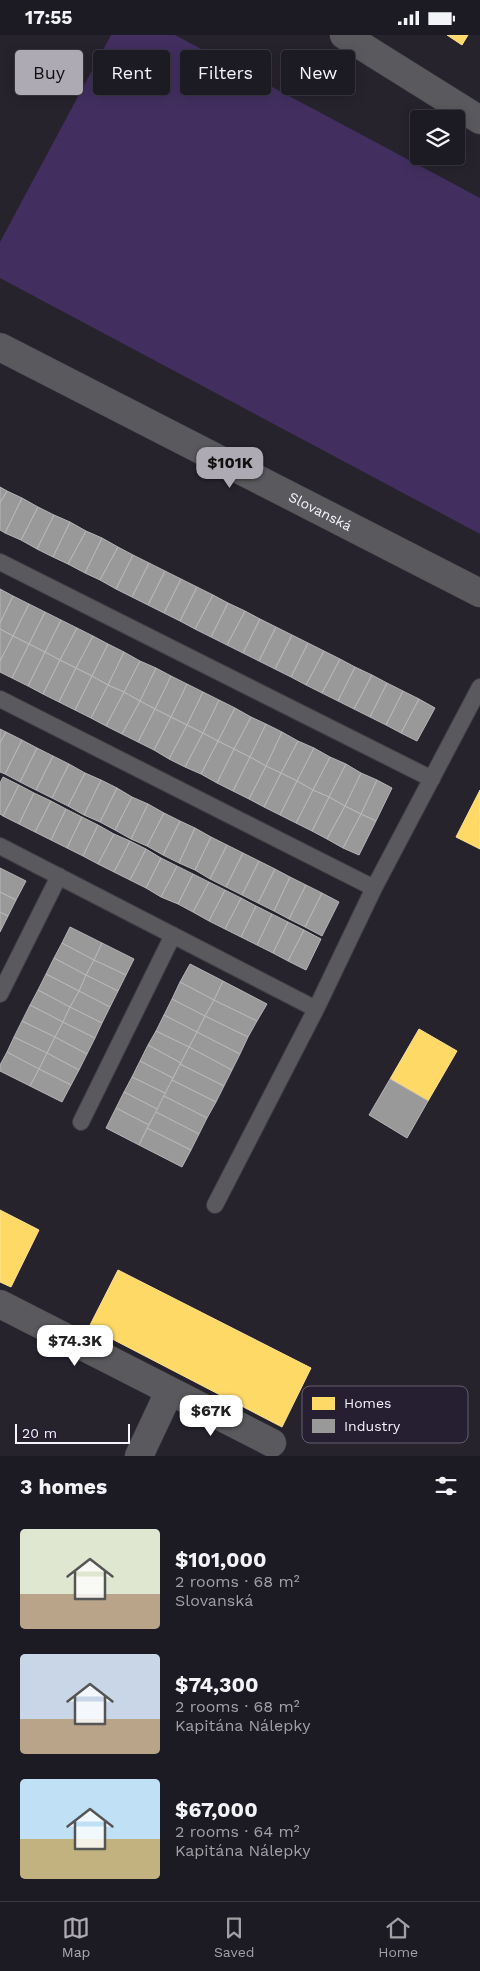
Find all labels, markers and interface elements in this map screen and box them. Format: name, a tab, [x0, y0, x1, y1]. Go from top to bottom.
text: 17:55	[25, 6, 72, 29]
chip: Buy	[15, 50, 83, 95]
chip: Rent	[93, 50, 170, 95]
chip: Filters	[180, 50, 271, 95]
chip: New	[281, 50, 355, 95]
map controls	[410, 110, 465, 165]
button: layers	[410, 110, 465, 165]
pin: $101K	[195, 447, 265, 489]
text: $101K	[207, 453, 253, 472]
street label: Slovanská	[286, 488, 355, 534]
pin: $74.3K	[34, 1325, 116, 1367]
text: $74.3K	[48, 1331, 102, 1350]
legend	[302, 1386, 468, 1443]
pin: $67K	[181, 1395, 241, 1437]
text: Homes	[344, 1395, 391, 1411]
text: $67K	[191, 1401, 231, 1420]
text: Industry	[344, 1418, 401, 1434]
scale bar	[15, 1421, 130, 1444]
text: 20 m	[22, 1425, 57, 1441]
icon: filters	[432, 1472, 460, 1500]
text: 3 homes	[20, 1474, 107, 1499]
text: $101,000	[175, 1547, 267, 1572]
icon: home	[60, 1549, 120, 1609]
text: 2 rooms · 68 m²	[175, 1572, 300, 1591]
text: Slovanská	[175, 1591, 253, 1610]
text: $74,300	[175, 1672, 259, 1697]
icon: home	[60, 1674, 120, 1734]
text: 2 rooms · 68 m²	[175, 1697, 300, 1716]
text: Kapitána Nálepky	[175, 1716, 311, 1735]
text: $67,000	[175, 1797, 258, 1822]
icon: home	[60, 1799, 120, 1859]
text: 2 rooms · 64 m²	[175, 1822, 300, 1841]
text: Kapitána Nálepky	[175, 1841, 311, 1860]
tab: Map	[62, 1914, 90, 1960]
tab: Saved	[214, 1914, 255, 1960]
tab: Home	[378, 1914, 418, 1960]

